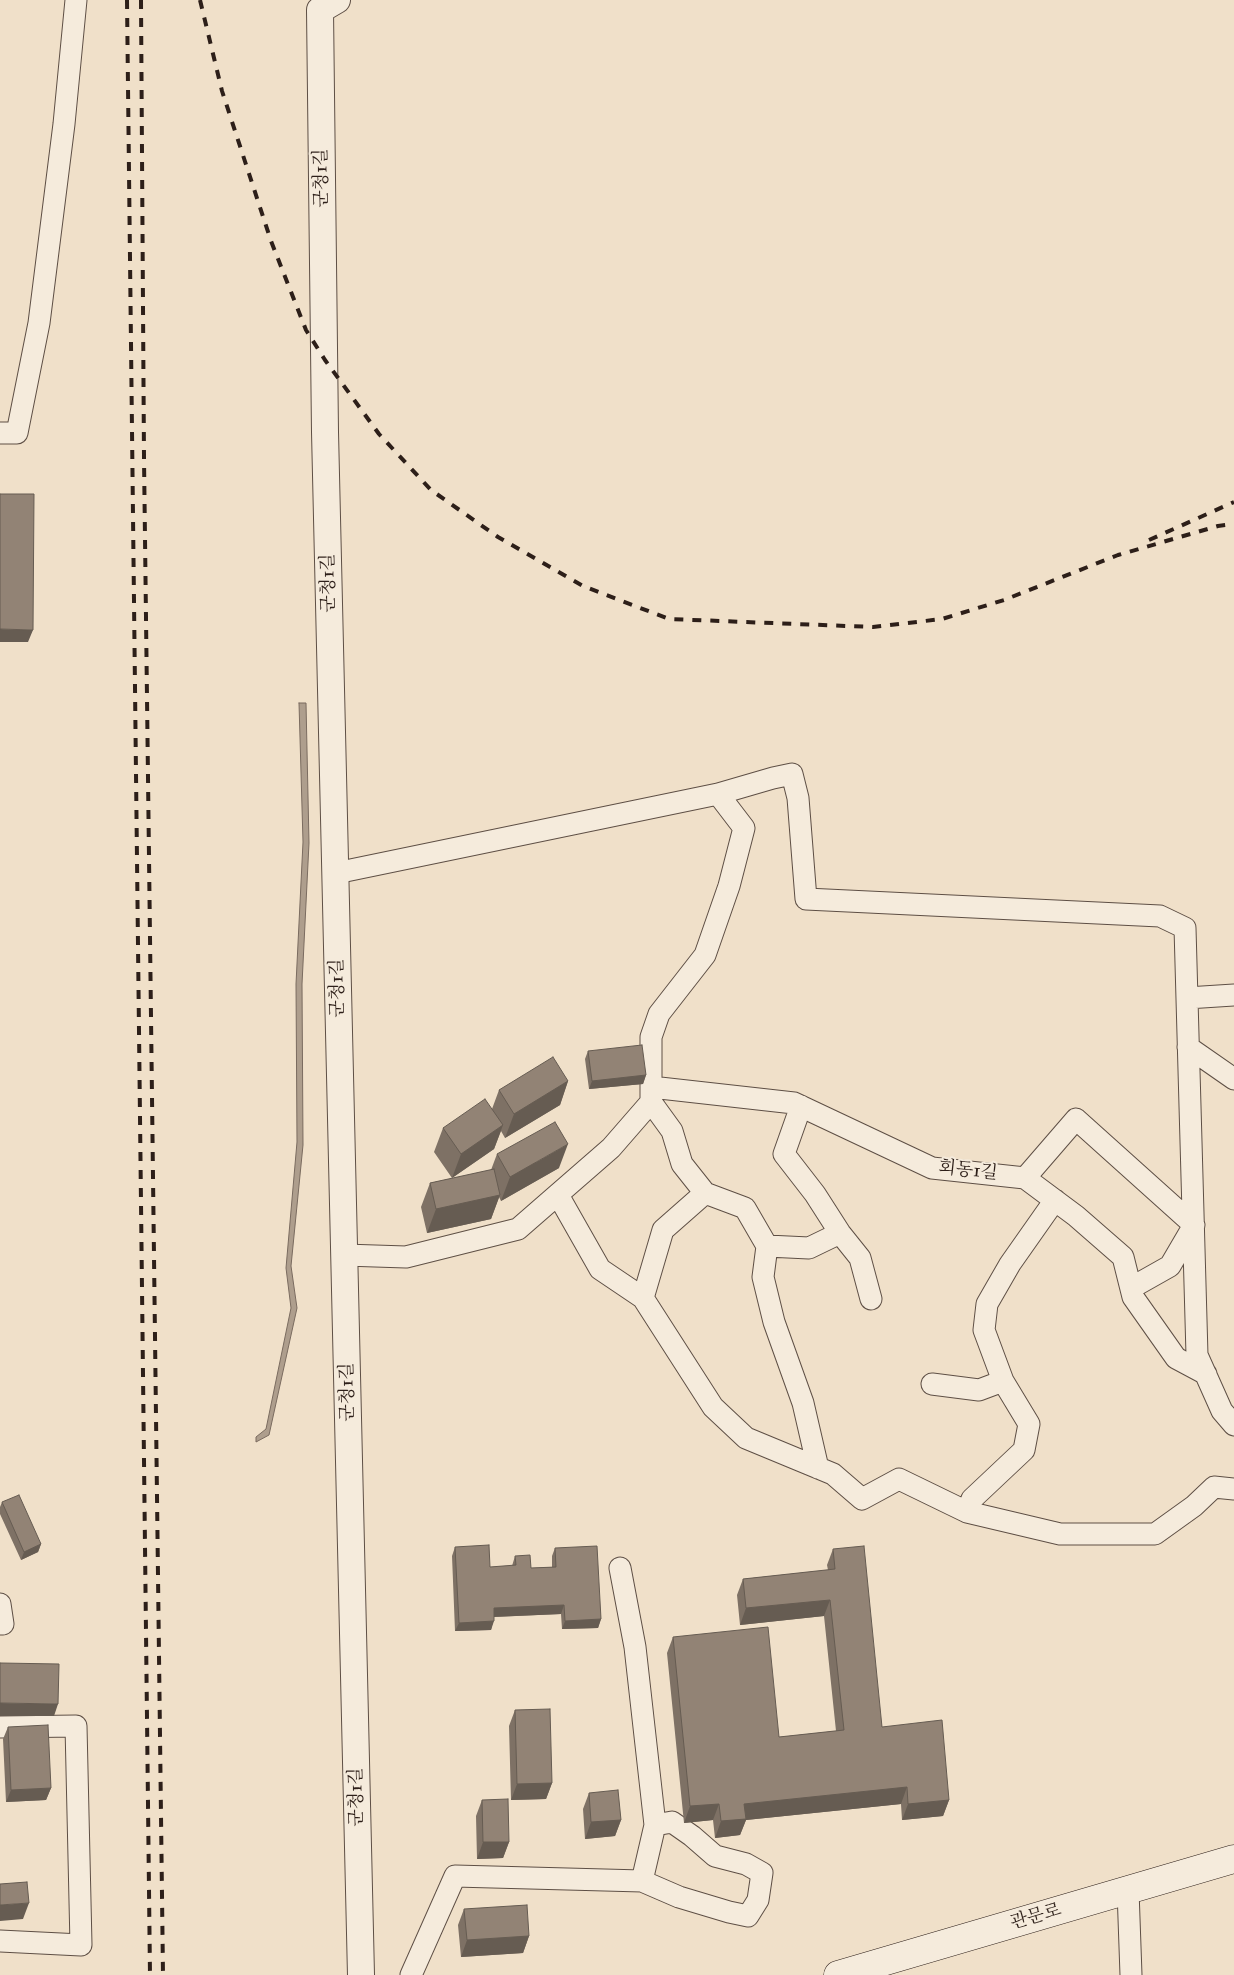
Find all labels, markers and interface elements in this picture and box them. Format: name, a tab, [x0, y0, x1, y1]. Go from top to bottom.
street label: 군청1길	[311, 148, 333, 208]
street label: 군청1길	[318, 553, 340, 613]
street label: 군청1길	[327, 958, 349, 1018]
street label: 회동1길	[937, 1157, 999, 1185]
street label: 군청1길	[337, 1362, 359, 1422]
street label: 군청1길	[346, 1767, 368, 1827]
street label: 관문로	[1008, 1899, 1064, 1935]

